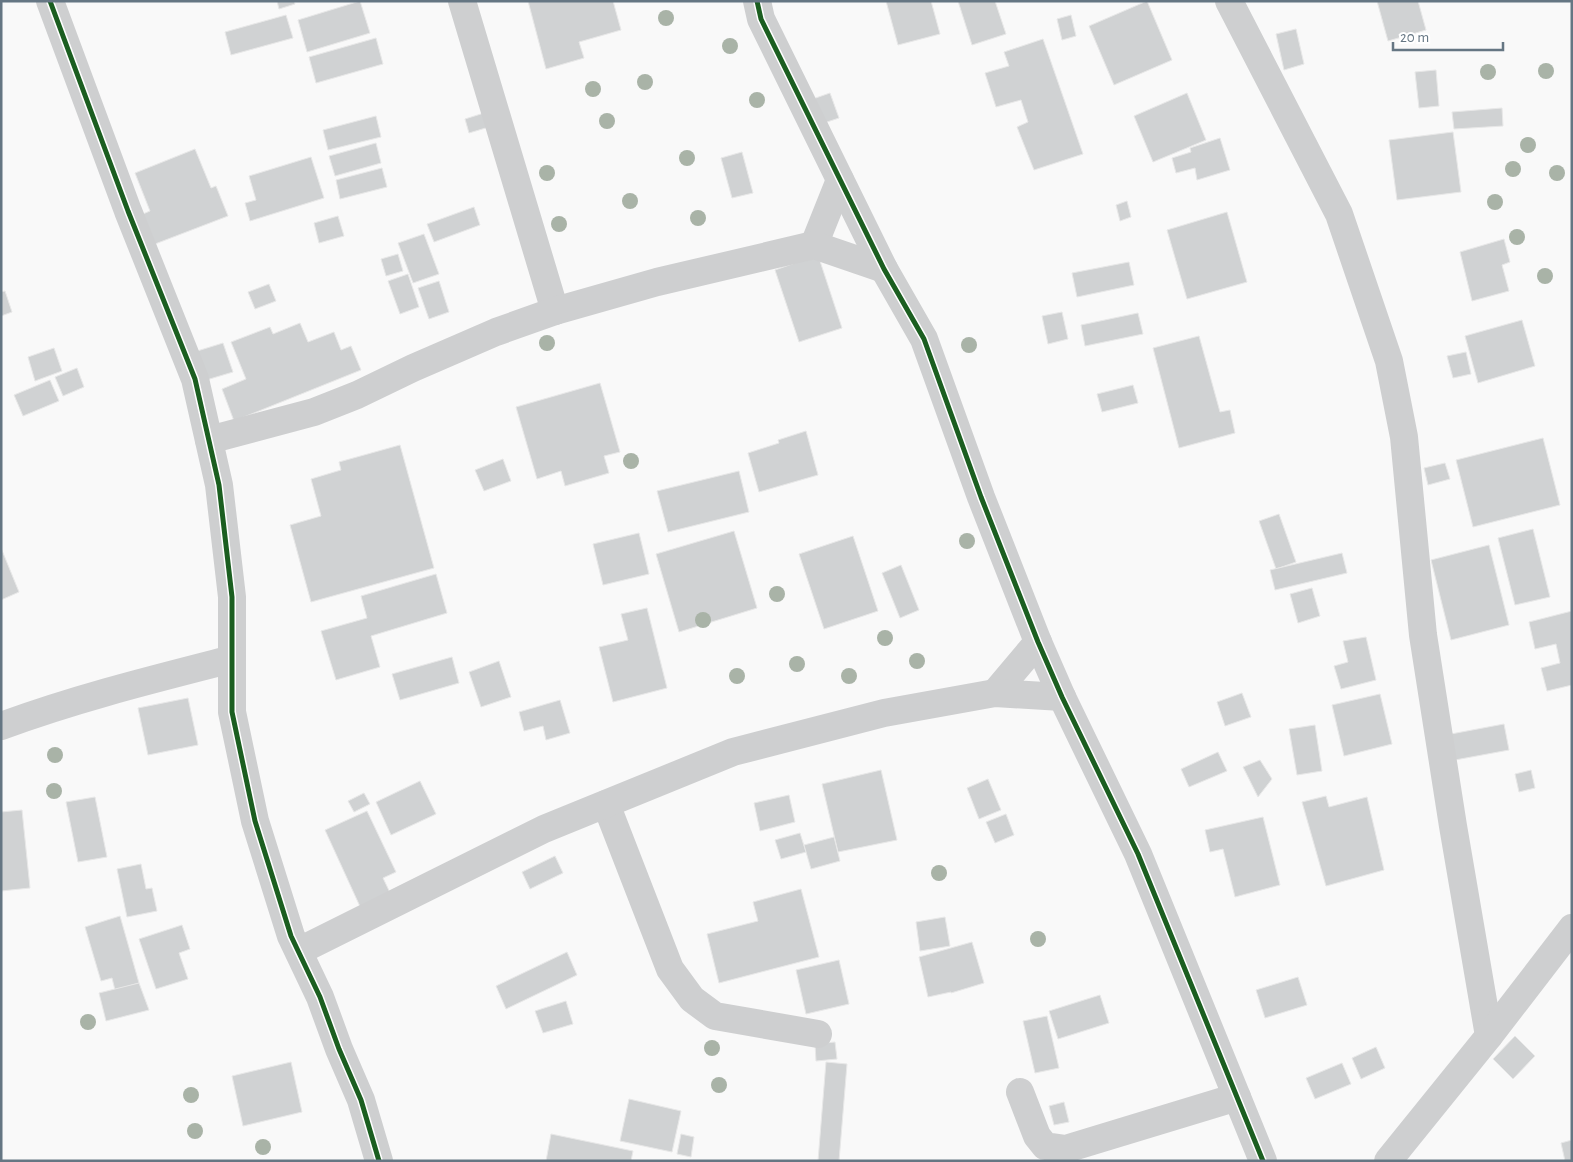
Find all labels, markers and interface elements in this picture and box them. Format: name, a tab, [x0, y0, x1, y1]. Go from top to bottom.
scale bar	[1393, 20, 1503, 52]
text: 20 m	[1400, 30, 1429, 45]

